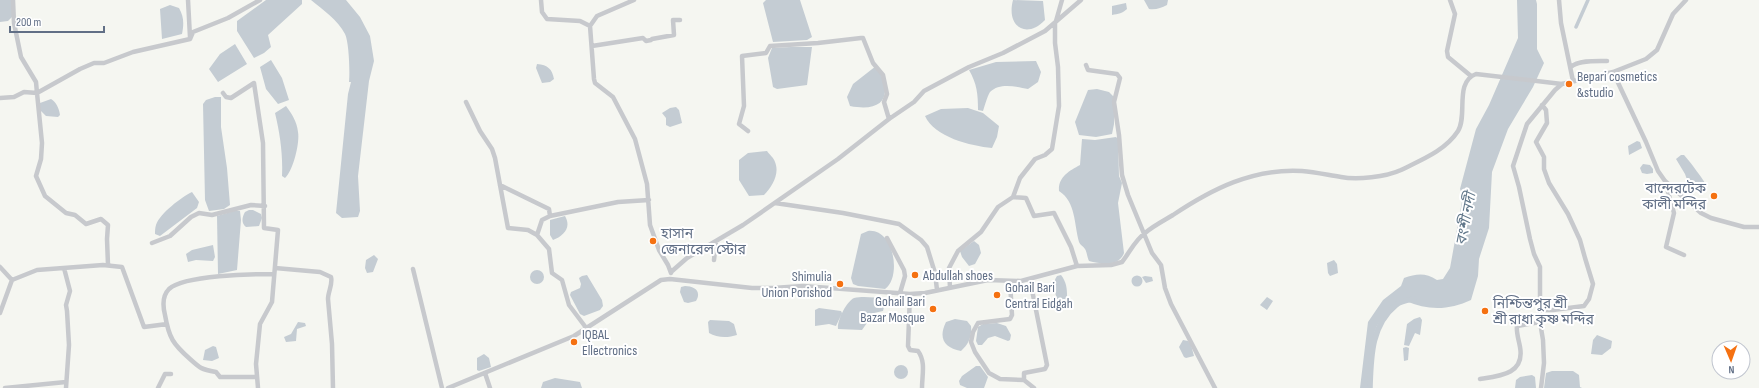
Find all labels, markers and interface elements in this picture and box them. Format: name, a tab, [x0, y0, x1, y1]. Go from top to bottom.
scale bar	[10, 8, 104, 34]
text: 200 m	[16, 15, 42, 30]
place label: Bepari cosmetics &studio	[1577, 68, 1657, 101]
marker: Bepari cosmetics &studio	[1564, 79, 1574, 89]
place label: বান্দেরটেক কালী মন্দির	[1641, 180, 1707, 213]
water label: বংশী নদী	[1452, 188, 1481, 247]
marker: বান্দেরটেক কালী মন্দির	[1709, 191, 1719, 201]
place label: হাসান জেনারেল স্টোর	[660, 225, 747, 258]
marker: হাসান জেনারেল স্টোর	[648, 236, 658, 246]
place label: Abdullah shoes	[922, 267, 993, 284]
place label: Shimulia Union Porishod	[761, 268, 832, 301]
marker: Abdullah shoes	[910, 270, 920, 280]
marker: Shimulia Union Porishod	[835, 279, 845, 289]
place label: Gohail Bari Central Eidgah	[1005, 279, 1073, 312]
marker: Gohail Bari Central Eidgah	[992, 290, 1002, 300]
place label: Gohail Bari Bazar Mosque	[860, 293, 925, 326]
place label: নিশ্চিন্তপুর শ্রী শ্রী রাধা কৃষ্ণ মন্দির	[1492, 295, 1595, 328]
marker: Gohail Bari Bazar Mosque	[928, 304, 938, 314]
marker: নিশ্চিন্তপুর শ্রী শ্রী রাধা কৃষ্ণ মন্দির	[1480, 306, 1490, 316]
place label: IQBAL Ellectronics	[582, 326, 637, 359]
marker: IQBAL Ellectronics	[569, 337, 579, 347]
north arrow	[1711, 340, 1751, 380]
text: N	[1728, 363, 1734, 376]

